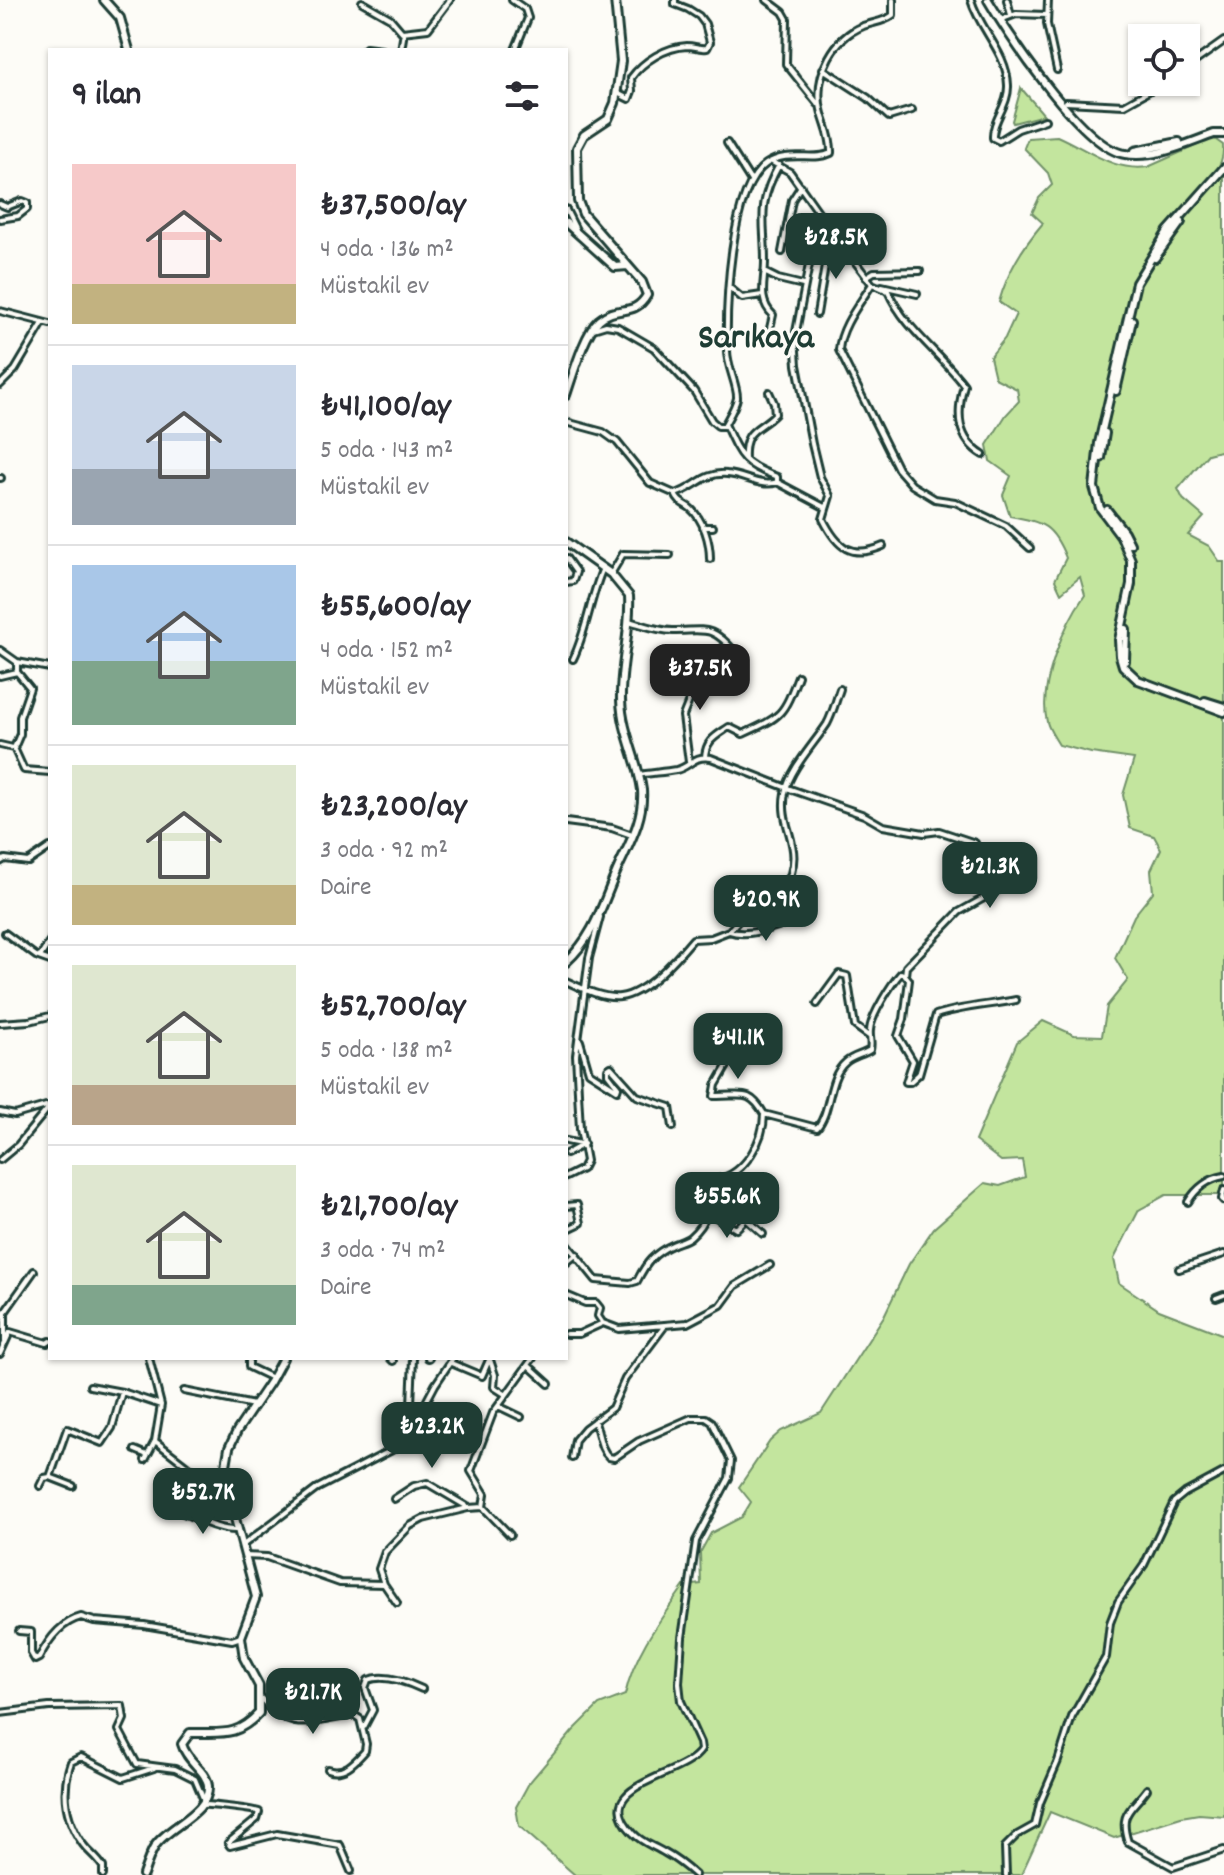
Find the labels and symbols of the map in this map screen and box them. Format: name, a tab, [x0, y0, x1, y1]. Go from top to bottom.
pin: ₺28.5K	[771, 213, 901, 281]
district label: Sarıkaya	[698, 314, 815, 366]
pin: ₺37.5K	[635, 644, 765, 712]
pin: ₺21.3K	[925, 842, 1055, 910]
pin: ₺20.9K	[701, 875, 831, 943]
pin: ₺41.1K	[673, 1013, 803, 1081]
pin: ₺55.6K	[662, 1172, 792, 1240]
pin: ₺23.2K	[367, 1402, 497, 1470]
pin: ₺52.7K	[138, 1468, 268, 1536]
pin: ₺21.7K	[248, 1668, 378, 1736]

